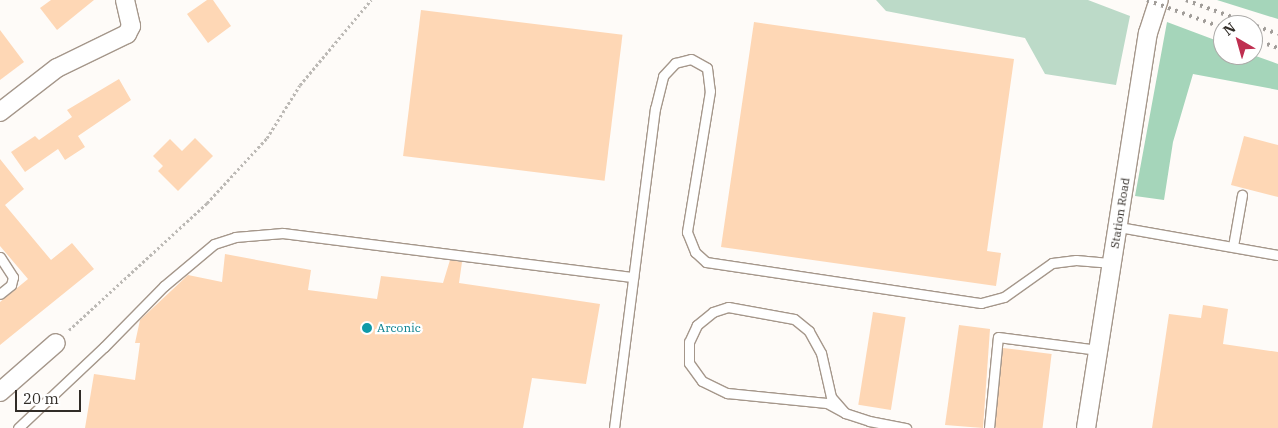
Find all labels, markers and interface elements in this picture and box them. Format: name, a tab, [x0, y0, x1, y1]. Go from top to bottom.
north arrow	[1213, 15, 1263, 65]
text: N	[1219, 18, 1239, 39]
street label: Station Road	[1107, 177, 1133, 249]
place label: Arconic	[377, 321, 421, 335]
marker: Arconic	[361, 322, 373, 334]
scale bar	[18, 380, 84, 412]
text: 20 m	[23, 389, 59, 408]

